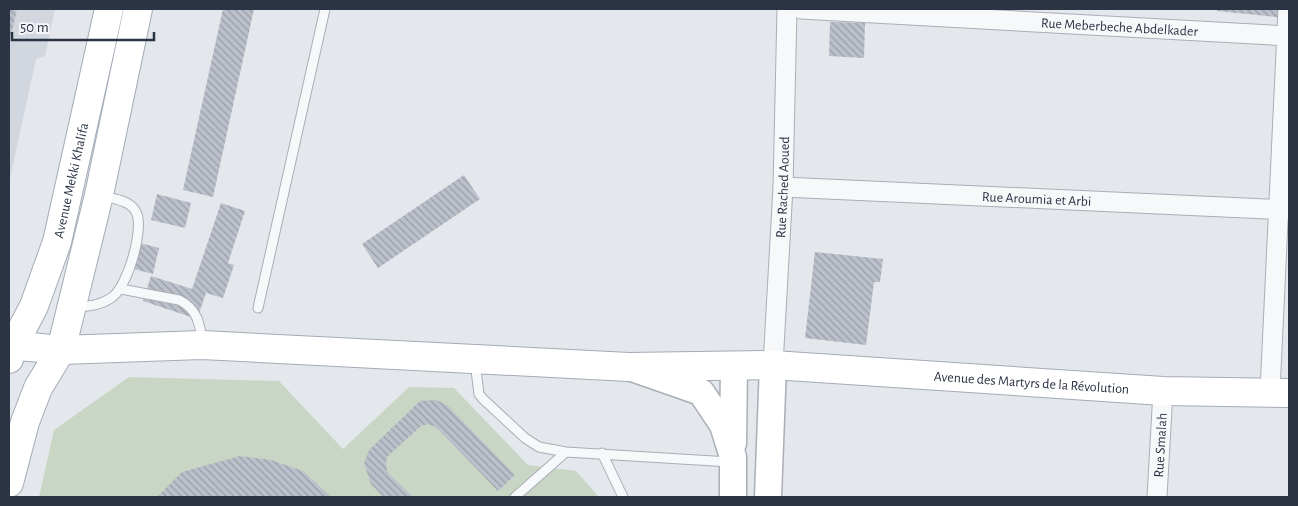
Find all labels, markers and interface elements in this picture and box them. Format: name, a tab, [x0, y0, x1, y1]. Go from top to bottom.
scale bar	[12, 10, 155, 42]
street label: Rue Meberbeche Abdelkader	[1041, 16, 1199, 39]
text: 50 m	[20, 20, 49, 35]
street label: Avenue Mekki Khalifa	[52, 121, 92, 240]
street label: Rue Rached Aoued	[774, 136, 792, 239]
street label: Rue Aroumia et Arbi	[982, 190, 1092, 209]
street label: Avenue des Martyrs de la Révolution	[933, 370, 1130, 397]
street label: Rue Smalah	[1152, 412, 1170, 478]

